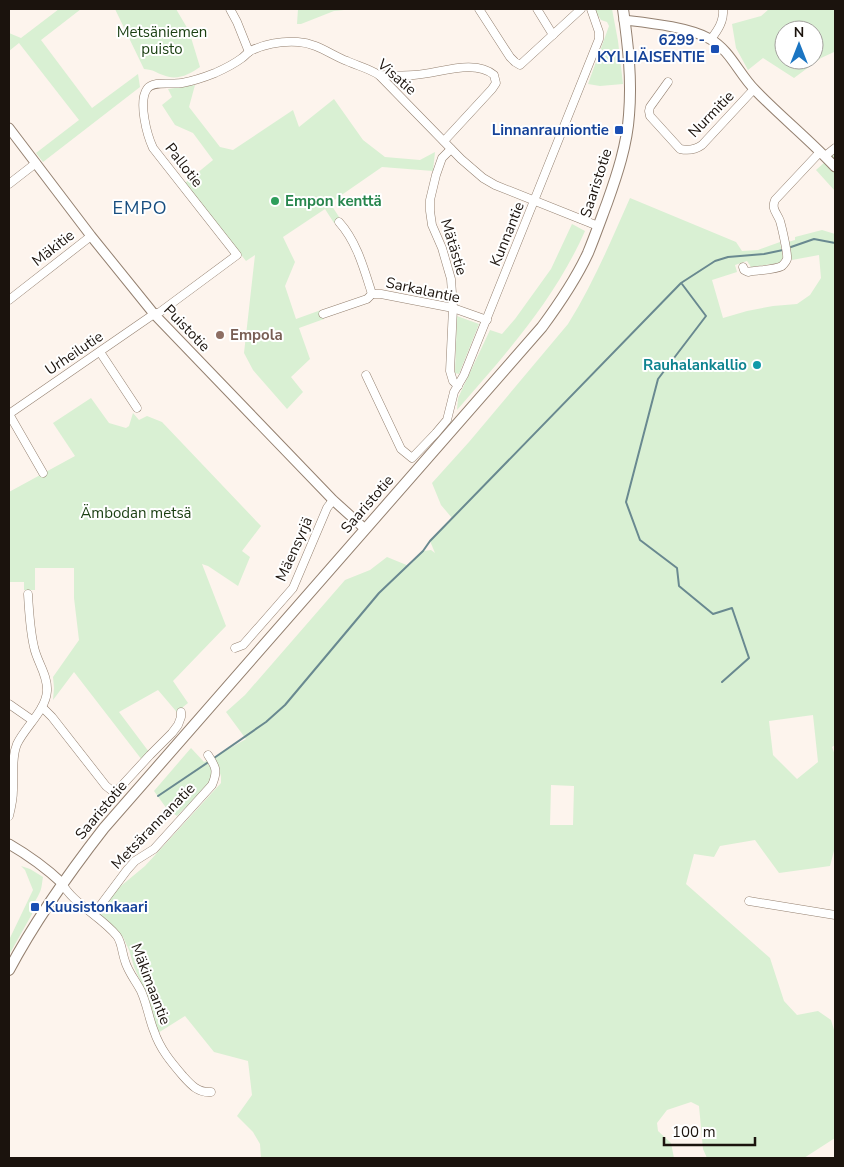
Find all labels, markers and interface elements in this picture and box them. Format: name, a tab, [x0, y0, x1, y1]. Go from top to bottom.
north arrow	[774, 20, 824, 70]
park label: Metsäniemen puisto	[117, 22, 207, 59]
text: N	[794, 23, 804, 42]
place label: 6299 - KYLLIÄISENTIE	[597, 30, 705, 67]
marker: 6299 - KYLLIÄISENTIE	[709, 43, 721, 55]
street label: Visatie	[372, 54, 421, 100]
street label: Nurmitie	[684, 86, 738, 142]
place label: Linnanrauniontie	[492, 120, 609, 140]
marker: Linnanrauniontie	[613, 124, 625, 136]
street label: Pallotie	[160, 139, 208, 191]
street label: Saaristotie	[575, 146, 617, 220]
place label: Empon kenttä	[285, 191, 382, 211]
marker: Empon kenttä	[269, 195, 281, 207]
district label: EMPO	[113, 196, 167, 220]
street label: Kunnantie	[485, 199, 529, 269]
street label: Mätästie	[436, 216, 472, 278]
street label: Mäkitie	[28, 225, 78, 271]
street label: Sarkalantie	[384, 272, 462, 308]
street label: Puistotie	[159, 300, 215, 356]
place label: Empola	[230, 325, 283, 345]
street label: Urheilutie	[41, 326, 107, 380]
marker: Empola	[214, 329, 226, 341]
place label: Rauhalankallio	[643, 355, 747, 375]
marker: Rauhalankallio	[751, 359, 763, 371]
street label: Saaristotie	[336, 471, 398, 537]
park label: Ämbodan metsä	[80, 503, 192, 523]
street label: Mäensyrjä	[271, 513, 317, 585]
street label: Saaristotie	[70, 776, 132, 844]
street label: Metsärannanatie	[107, 779, 199, 873]
place label: Kuusistonkaari	[45, 897, 148, 917]
marker: Kuusistonkaari	[29, 901, 41, 913]
street label: Mäkimaantie	[126, 940, 176, 1028]
scale bar	[664, 1114, 755, 1146]
text: 100 m	[672, 1122, 716, 1142]

